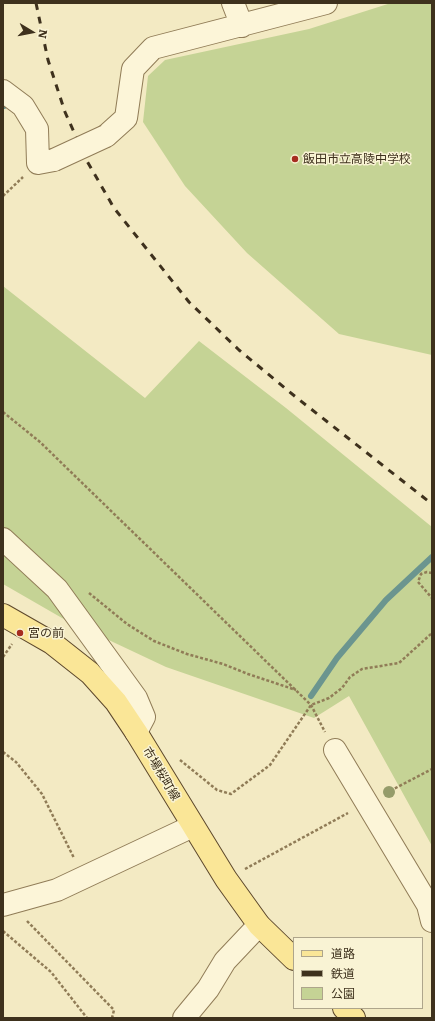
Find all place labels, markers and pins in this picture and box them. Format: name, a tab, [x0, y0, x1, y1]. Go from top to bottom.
place label: 飯田市立高陵中学校	[303, 152, 411, 166]
marker: 飯田市立高陵中学校	[290, 154, 300, 164]
place label: 宮の前	[28, 626, 64, 640]
marker: 宮の前	[15, 628, 25, 638]

